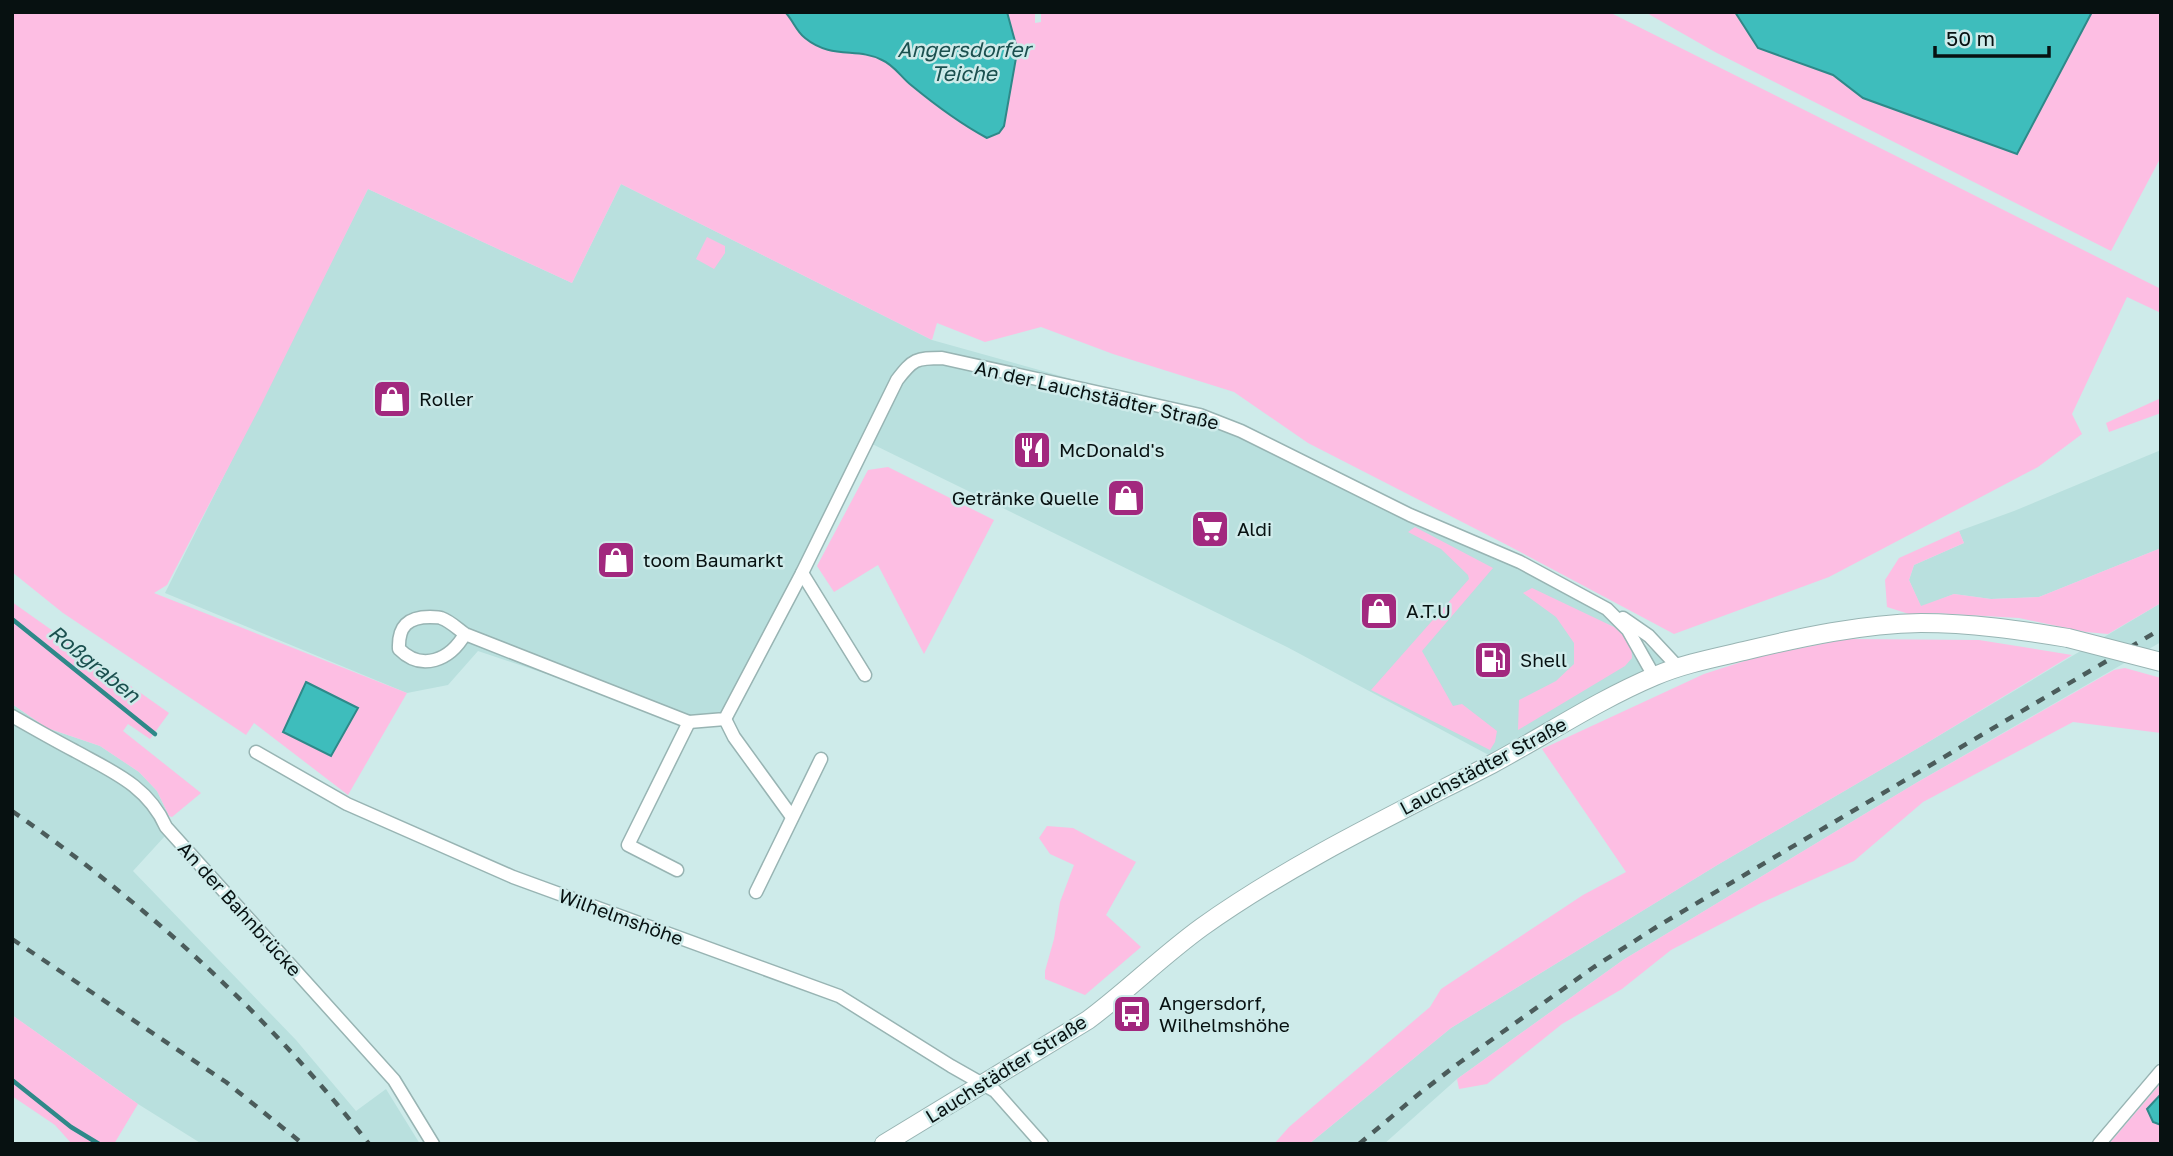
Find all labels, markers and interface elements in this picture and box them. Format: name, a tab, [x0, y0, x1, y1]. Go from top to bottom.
scale bar	[1935, 14, 2049, 58]
text: 50 m	[1946, 25, 1995, 51]
water label: Angersdorfer Teiche	[897, 36, 1033, 86]
street label: An der Lauchstädter Straße	[973, 355, 1221, 434]
shop icon: Roller	[371, 378, 413, 420]
place label: Roller	[419, 387, 474, 410]
restaurant icon: McDonald's	[1011, 429, 1053, 471]
place label: McDonald's	[1059, 438, 1165, 461]
shop icon: Getränke Quelle	[1105, 477, 1147, 519]
place label: Getränke Quelle	[952, 486, 1099, 509]
supermarket icon: Aldi	[1189, 508, 1231, 550]
place label: Aldi	[1237, 517, 1272, 540]
shop icon: toom Baumarkt	[595, 539, 637, 581]
place label: toom Baumarkt	[643, 548, 784, 571]
shop icon: A.T.U	[1358, 590, 1400, 632]
place label: A.T.U	[1406, 599, 1451, 622]
water label: Roßgraben	[44, 619, 146, 708]
fuel station icon: Shell	[1472, 639, 1514, 681]
place label: Shell	[1520, 648, 1567, 671]
street label: Lauchstädter Straße	[1395, 712, 1570, 819]
street label: An der Bahnbrücke	[174, 837, 307, 981]
street label: Wilhelmshöhe	[556, 883, 687, 950]
place label: Angersdorf, Wilhelmshöhe	[1159, 991, 1290, 1036]
bus stop icon: Angersdorf, Wilhelmshöhe	[1111, 993, 1153, 1035]
street label: Lauchstädter Straße	[921, 1010, 1091, 1127]

